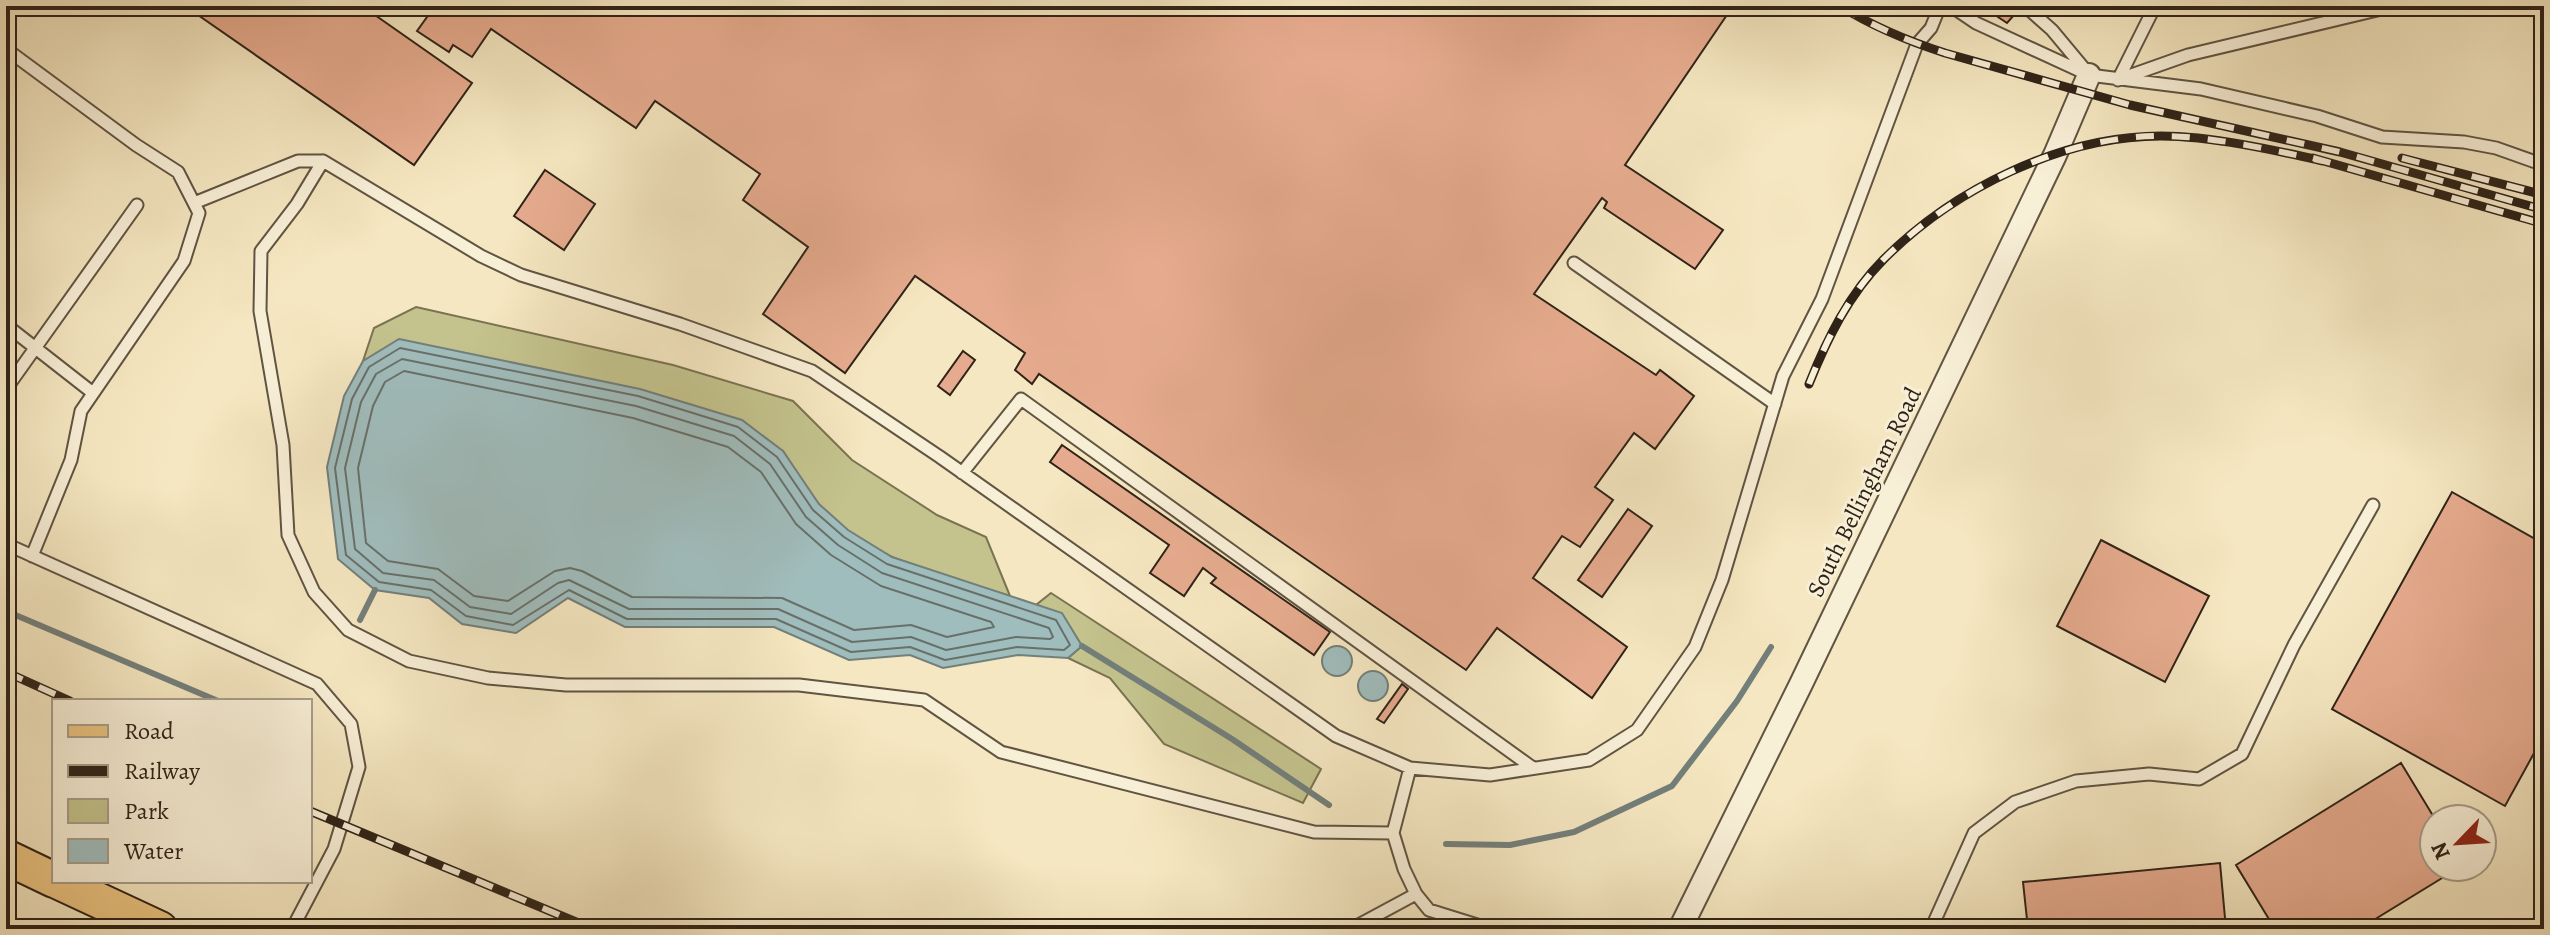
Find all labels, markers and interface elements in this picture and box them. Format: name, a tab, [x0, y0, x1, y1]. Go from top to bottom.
street label: South Bellingham Road	[1799, 382, 1929, 602]
legend	[52, 699, 312, 883]
text: Road	[124, 715, 174, 747]
text: Railway	[124, 755, 200, 787]
text: Park	[124, 795, 169, 827]
north arrow	[2418, 803, 2498, 883]
text: Water	[123, 835, 184, 867]
text: N	[2424, 837, 2458, 865]

